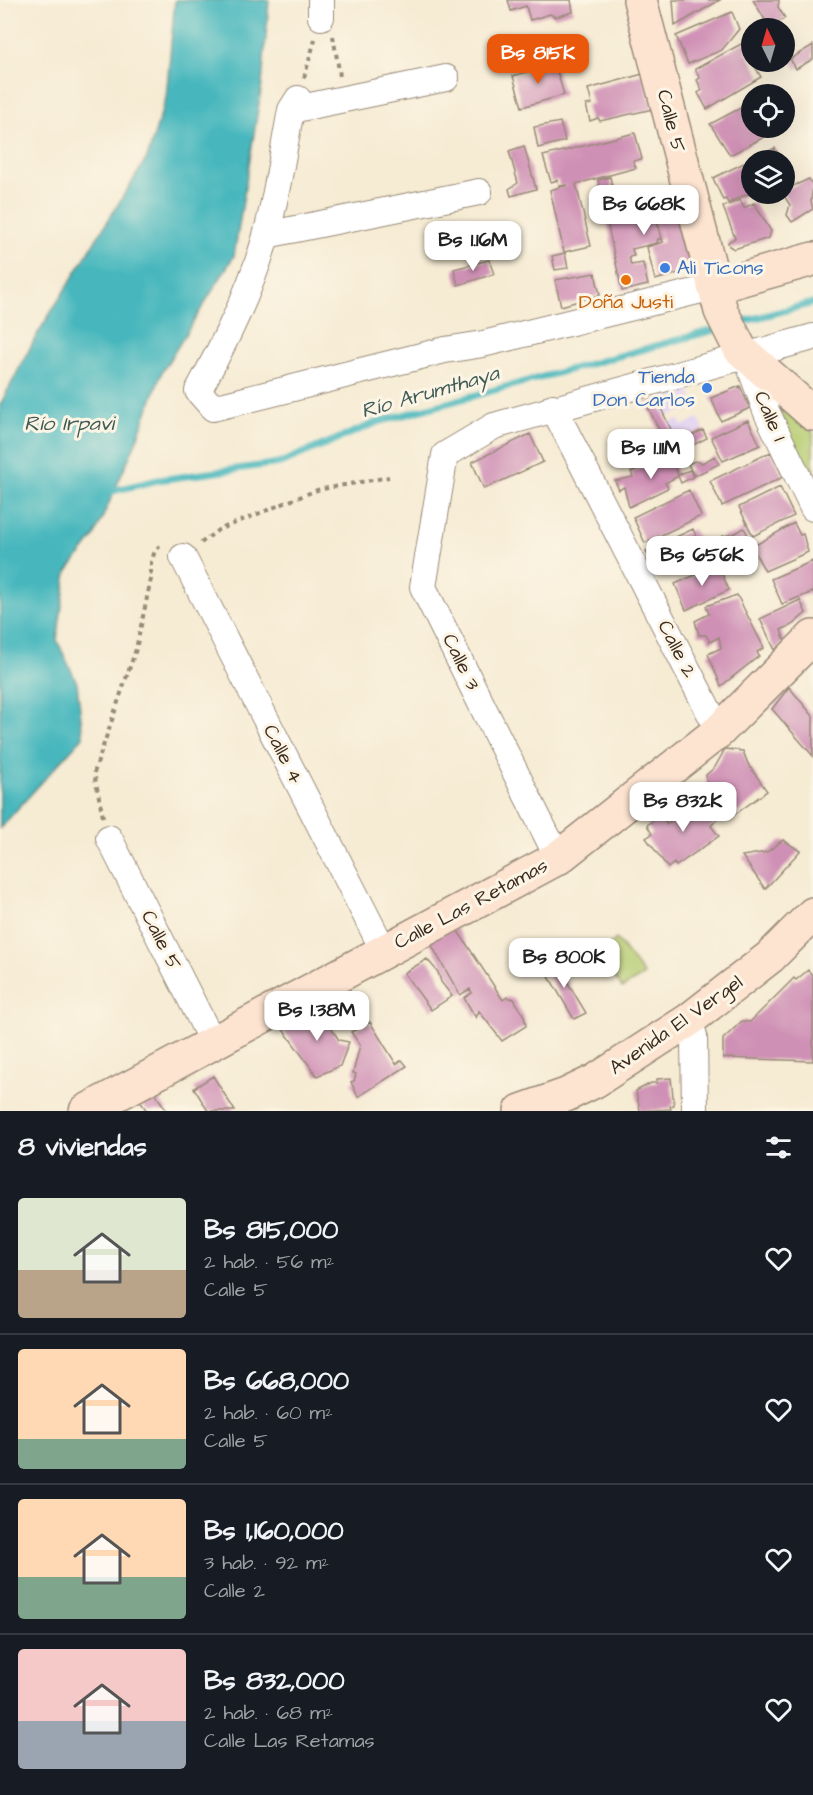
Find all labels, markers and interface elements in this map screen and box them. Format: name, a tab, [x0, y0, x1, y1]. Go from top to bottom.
north arrow	[741, 18, 795, 72]
map controls	[741, 18, 795, 204]
pin: Bs 815K	[483, 34, 593, 85]
text: Bs 815K	[501, 39, 575, 67]
button: locate	[741, 84, 795, 138]
street label: Calle 5	[650, 87, 692, 155]
button: layers	[741, 150, 795, 204]
pin: Bs 668K	[589, 185, 699, 236]
text: Bs 668K	[603, 190, 685, 218]
pin: Bs 1.16M	[411, 221, 535, 272]
text: Bs 1.16M	[438, 226, 508, 254]
place label: Ali Ticons	[677, 254, 763, 282]
marker: Ali Ticons	[658, 261, 672, 275]
marker: Doña Justi	[619, 273, 633, 287]
place label: Doña Justi	[579, 288, 673, 316]
water label: Río Arumthaya	[358, 358, 504, 426]
place label: Tienda Don Carlos	[593, 363, 695, 414]
marker: Tienda Don Carlos	[700, 381, 714, 395]
street label: Calle 1	[747, 387, 793, 446]
water label: Río Irpavi	[24, 409, 117, 438]
pin: Bs 1.11M	[589, 429, 713, 480]
text: Bs 1.11M	[621, 434, 681, 462]
pin: Bs 656K	[647, 536, 757, 587]
text: Bs 656K	[660, 541, 744, 569]
street label: Calle 2	[651, 616, 704, 683]
street label: Calle 3	[435, 629, 487, 695]
street label: Calle 4	[256, 720, 310, 789]
pin: Bs 832K	[628, 782, 738, 833]
text: Bs 832K	[644, 787, 722, 815]
street label: Calle Las Retamas	[389, 852, 553, 956]
street label: Calle 5	[134, 905, 188, 975]
pin: Bs 800K	[509, 938, 619, 989]
text: Bs 800K	[523, 943, 605, 971]
street label: Avenida El Vergel	[604, 968, 749, 1082]
pin: Bs 1.38M	[255, 991, 379, 1042]
text: Bs 1.38M	[278, 996, 356, 1024]
text: 8 viviendas	[18, 1129, 147, 1165]
icon: filters	[762, 1131, 795, 1164]
text: Bs 815,000	[204, 1212, 338, 1248]
icon: home	[66, 1222, 138, 1294]
icon: heart	[762, 1242, 795, 1275]
text: 2 hab. · 56 m²	[204, 1248, 334, 1276]
text: Calle 5	[204, 1276, 268, 1304]
text: Bs 668,000	[204, 1363, 349, 1399]
icon: home	[66, 1373, 138, 1445]
icon: heart	[762, 1393, 795, 1426]
text: 2 hab. · 60 m²	[204, 1399, 333, 1427]
text: Calle 5	[204, 1427, 268, 1455]
text: Bs 1,160,000	[204, 1513, 344, 1549]
icon: home	[66, 1523, 138, 1595]
icon: heart	[762, 1543, 795, 1576]
text: 3 hab. · 92 m²	[204, 1549, 329, 1577]
text: Calle 2	[204, 1577, 265, 1605]
text: Bs 832,000	[204, 1663, 345, 1699]
icon: home	[66, 1673, 138, 1745]
icon: heart	[762, 1693, 795, 1726]
text: 2 hab. · 68 m²	[204, 1699, 333, 1727]
text: Calle Las Retamas	[204, 1727, 375, 1755]

